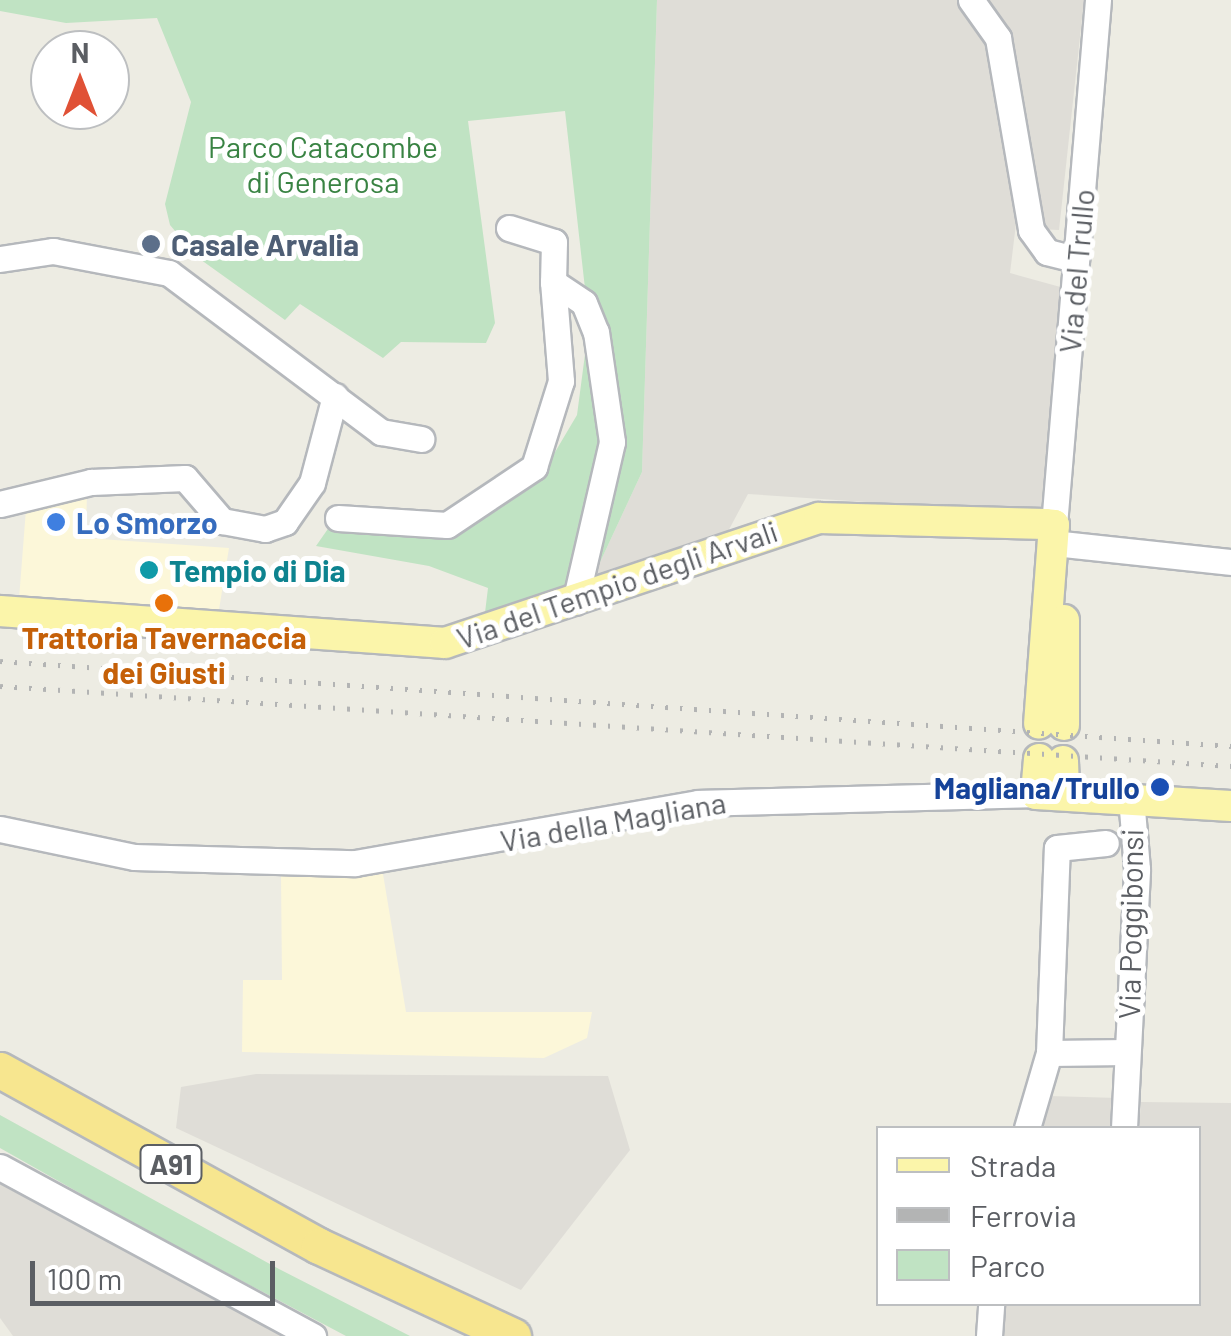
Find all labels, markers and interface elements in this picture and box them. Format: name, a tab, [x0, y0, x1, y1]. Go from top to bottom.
north arrow	[30, 30, 130, 130]
text: N	[71, 35, 89, 69]
park label: Parco Catacombe di Generosa	[208, 128, 438, 198]
street label: Via del Trullo	[1051, 187, 1101, 355]
place label: Casale Arvalia	[171, 226, 359, 262]
marker: Casale Arvalia	[140, 233, 162, 255]
place label: Lo Smorzo	[76, 504, 218, 540]
marker: Lo Smorzo	[45, 511, 67, 533]
street label: Via del Tempio degli Arvali	[452, 512, 782, 656]
place label: Tempio di Dia	[169, 552, 346, 588]
marker: Tempio di Dia	[138, 559, 160, 581]
marker: Trattoria Tavernaccia dei Giusti	[153, 592, 175, 614]
place label: Trattoria Tavernaccia dei Giusti	[21, 619, 307, 690]
place label: Magliana/Trullo	[934, 769, 1140, 805]
marker: Magliana/Trullo	[1149, 776, 1171, 798]
street label: Via della Magliana	[497, 783, 729, 859]
street label: Via Poggibonsi	[1110, 828, 1150, 1020]
legend	[876, 1126, 1201, 1306]
road number: A91	[138, 1141, 204, 1187]
text: Strada	[970, 1147, 1056, 1183]
text: Ferrovia	[970, 1197, 1077, 1233]
scale bar	[35, 1241, 280, 1303]
text: Parco	[970, 1247, 1046, 1283]
text: 100 m	[47, 1260, 122, 1296]

